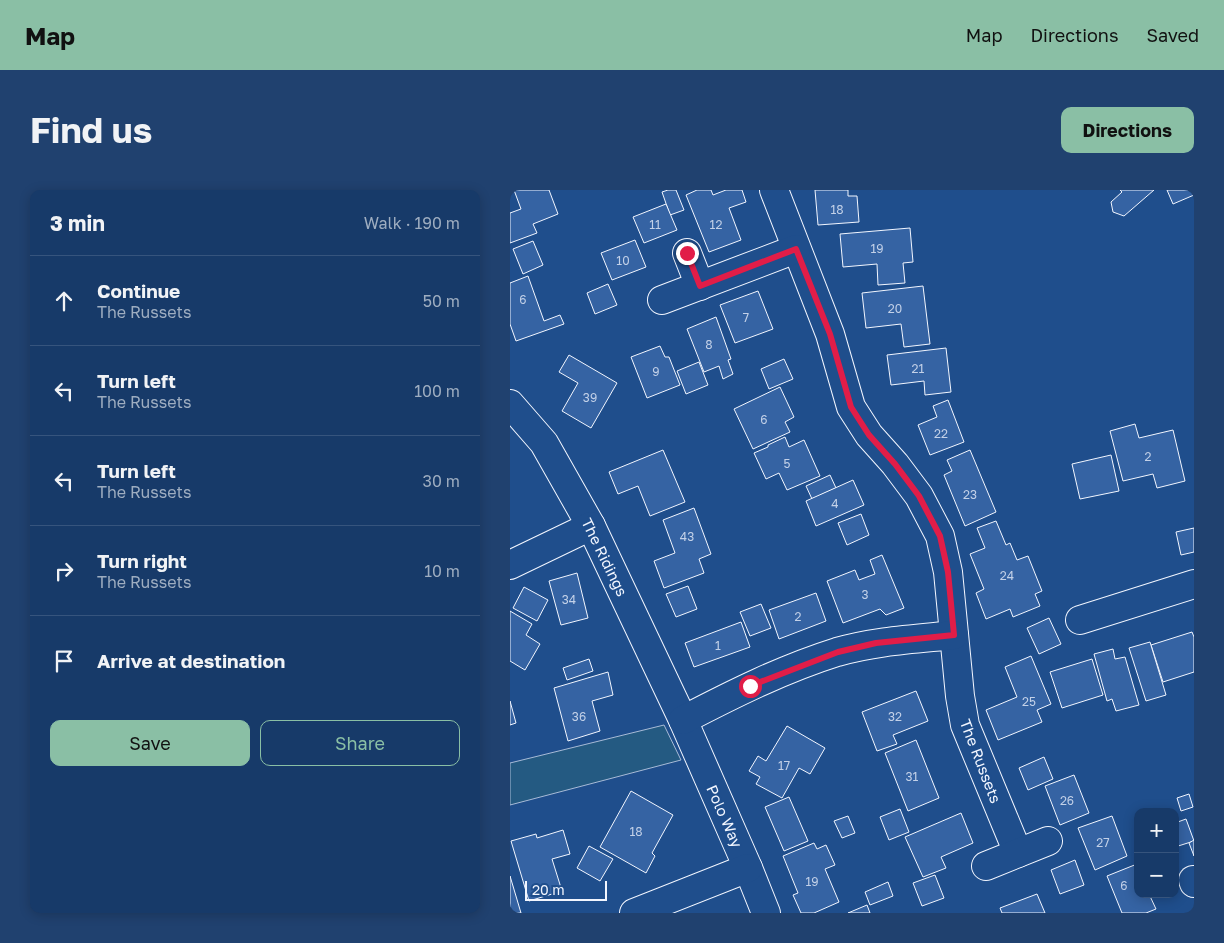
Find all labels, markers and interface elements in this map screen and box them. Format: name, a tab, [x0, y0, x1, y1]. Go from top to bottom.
text: Map	[25, 21, 75, 50]
text: Map	[966, 24, 1002, 46]
text: Directions	[1030, 24, 1118, 46]
text: Saved	[1146, 24, 1199, 46]
button: Directions	[1061, 107, 1194, 153]
text: Find us	[30, 109, 152, 151]
house number: 18	[830, 202, 844, 217]
text: 3 min	[50, 210, 105, 236]
text: Walk · 190 m	[364, 213, 460, 233]
house number: 11	[649, 217, 661, 232]
house number: 12	[710, 217, 722, 232]
house number: 19	[870, 241, 884, 256]
route end	[676, 242, 699, 265]
house number: 10	[616, 253, 630, 268]
text: Continue	[97, 279, 180, 302]
icon: ahead	[50, 287, 78, 315]
text: 50 m	[423, 291, 460, 311]
house number: 6	[519, 292, 527, 307]
house number: 20	[888, 301, 902, 316]
text: The Russets	[97, 302, 191, 322]
house number: 7	[743, 310, 749, 325]
house number: 8	[705, 337, 713, 352]
house number: 21	[912, 361, 925, 376]
house number: 9	[652, 364, 660, 379]
text: Turn left	[97, 369, 176, 392]
icon: left	[50, 377, 78, 405]
text: 100 m	[414, 381, 460, 401]
house number: 39	[583, 390, 597, 405]
text: The Russets	[97, 392, 191, 412]
house number: 6	[760, 412, 768, 427]
house number: 22	[934, 426, 948, 441]
house number: 2	[1145, 449, 1152, 464]
house number: 5	[784, 456, 791, 471]
text: Turn left	[97, 459, 176, 482]
icon: left	[50, 467, 78, 495]
text: 30 m	[423, 471, 460, 491]
text: The Russets	[97, 482, 191, 502]
house number: 23	[963, 487, 977, 502]
house number: 4	[831, 496, 839, 511]
street label: The Ridings	[578, 515, 632, 599]
house number: 43	[680, 529, 694, 544]
text: Turn right	[97, 549, 187, 572]
icon: right	[50, 557, 78, 585]
text: 10 m	[424, 561, 460, 581]
house number: 24	[1000, 568, 1014, 583]
text: The Russets	[97, 572, 191, 592]
house number: 3	[861, 587, 869, 602]
house number: 34	[562, 592, 576, 607]
house number: 2	[795, 609, 802, 624]
house number: 1	[715, 638, 721, 653]
icon: arrive	[50, 647, 78, 675]
text: Arrive at destination	[97, 649, 285, 672]
route start	[739, 675, 762, 698]
house number: 25	[1022, 694, 1036, 709]
house number: 36	[572, 709, 586, 724]
house number: 32	[888, 709, 902, 724]
street label: The Russets	[957, 716, 1005, 806]
button: Save	[50, 720, 250, 766]
button: Share	[260, 720, 460, 766]
house number: 17	[778, 758, 790, 773]
house number: 31	[906, 769, 919, 784]
street label: Polo Way	[703, 782, 747, 851]
house number: 26	[1060, 793, 1074, 808]
map controls	[1134, 808, 1179, 898]
button: +	[1134, 808, 1179, 853]
house number: 18	[629, 824, 643, 839]
house number: 27	[1096, 835, 1110, 850]
button: −	[1134, 853, 1179, 898]
house number: 19	[805, 874, 819, 889]
scale bar	[525, 878, 608, 901]
house number: 6	[1120, 878, 1128, 893]
text: 20 m	[532, 881, 565, 898]

